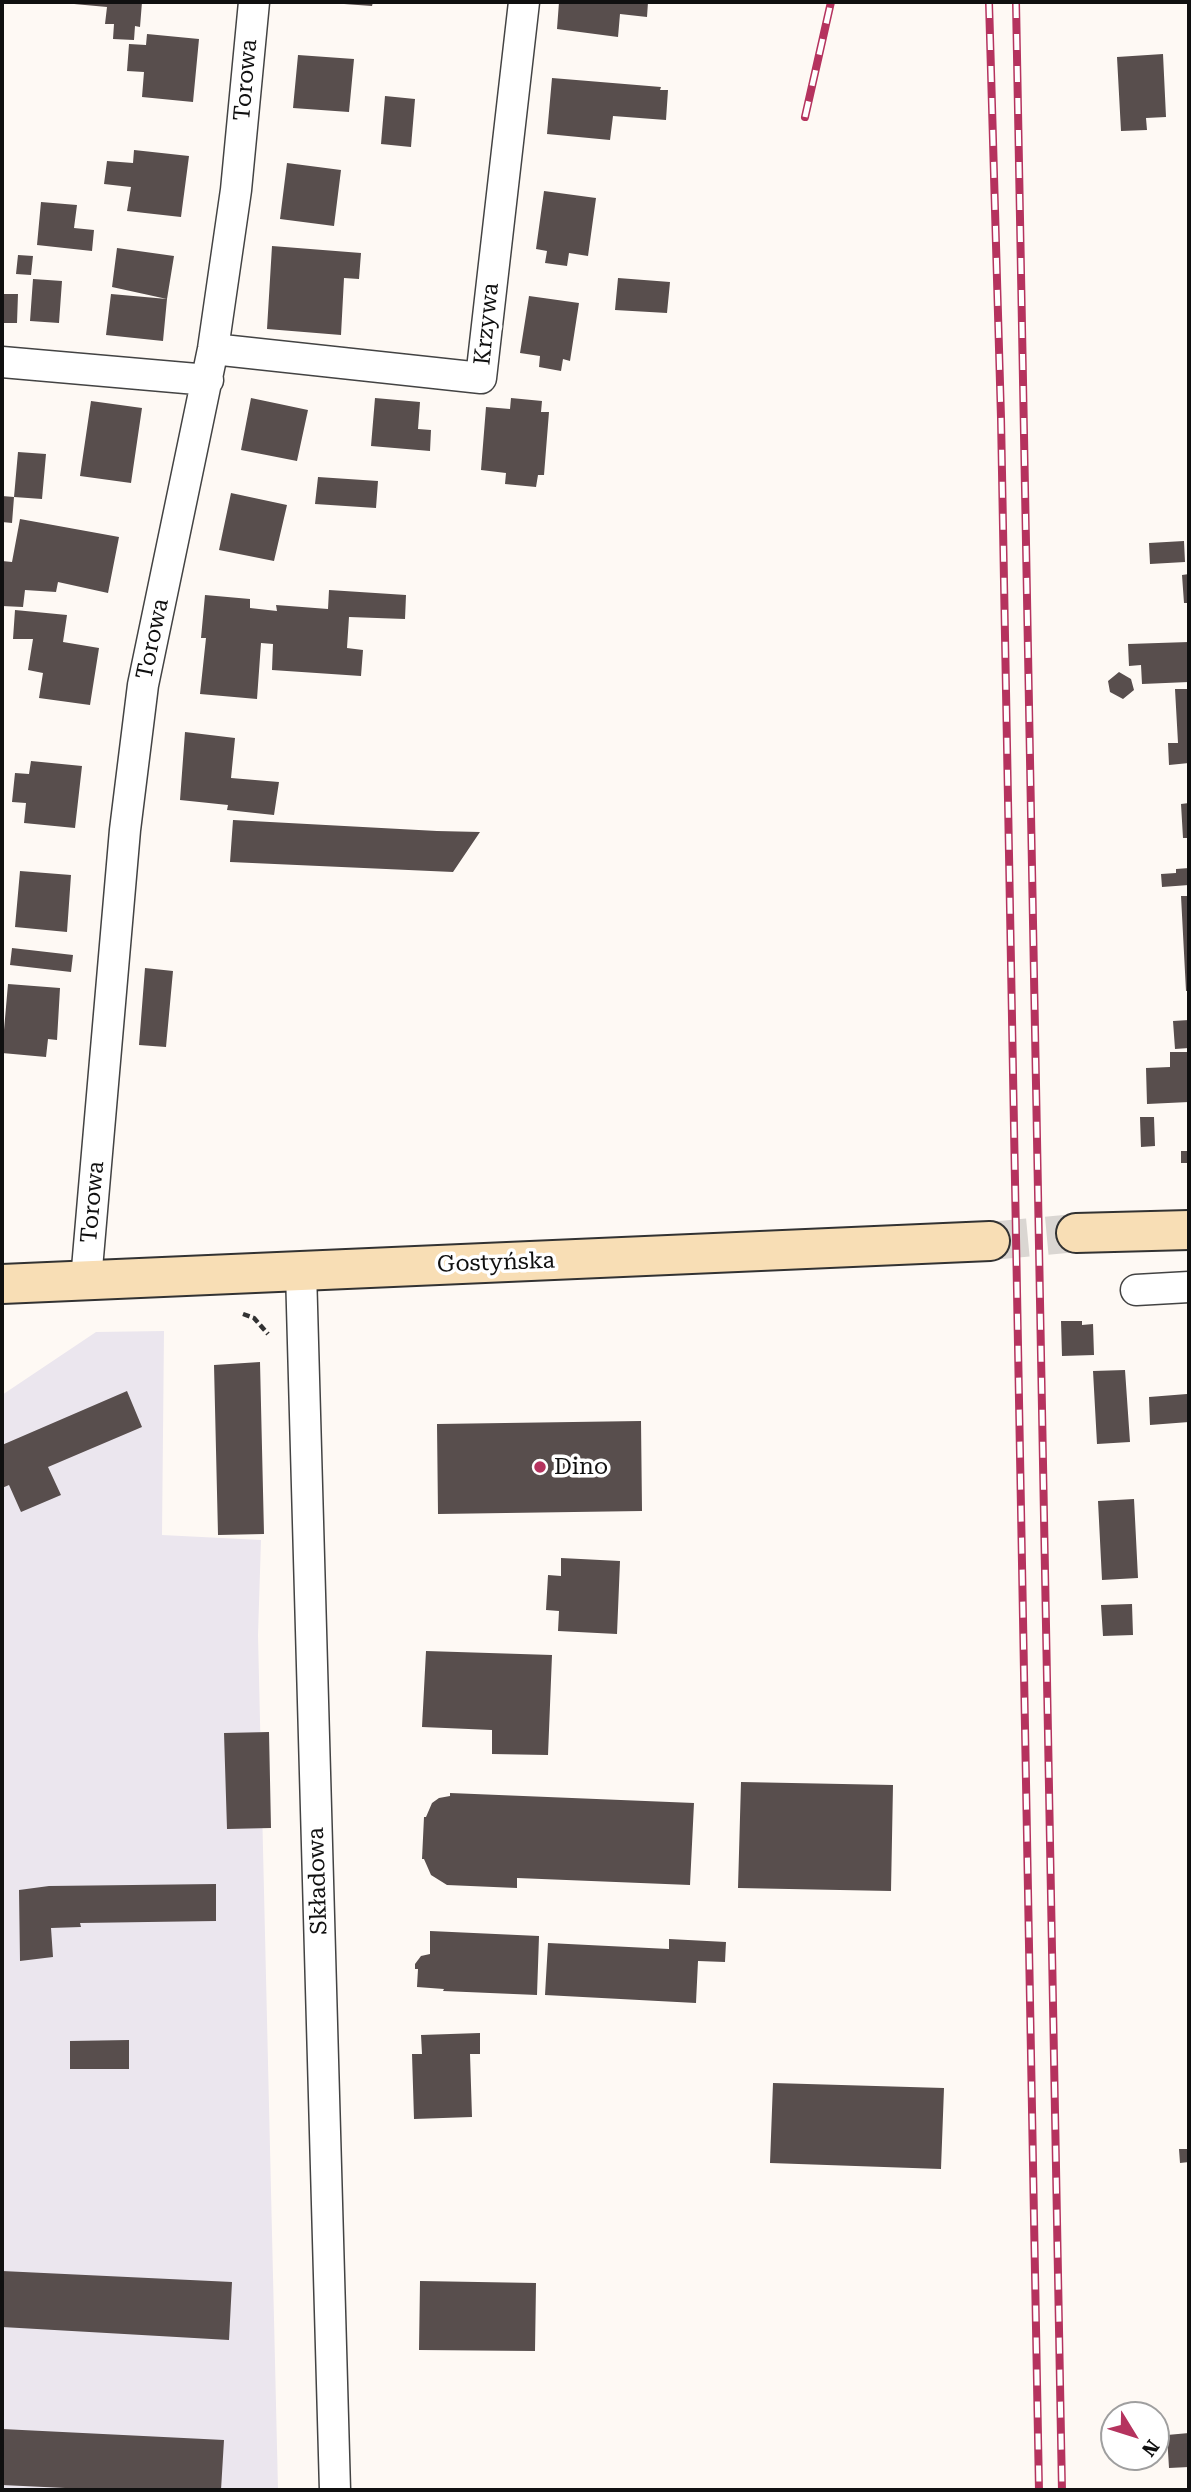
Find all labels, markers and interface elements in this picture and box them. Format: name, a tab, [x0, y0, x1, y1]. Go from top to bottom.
street label: Torowa	[229, 38, 263, 122]
street label: Krzywa	[469, 282, 505, 366]
street label: Torowa	[131, 596, 175, 682]
street label: Torowa	[76, 1160, 110, 1244]
street label: Gostyńska	[437, 1247, 555, 1279]
place label: Dino	[554, 1453, 608, 1481]
marker: Dino	[532, 1459, 548, 1475]
street label: Składowa	[302, 1827, 334, 1935]
north arrow	[1100, 2401, 1170, 2471]
text: N	[1137, 2435, 1164, 2461]

